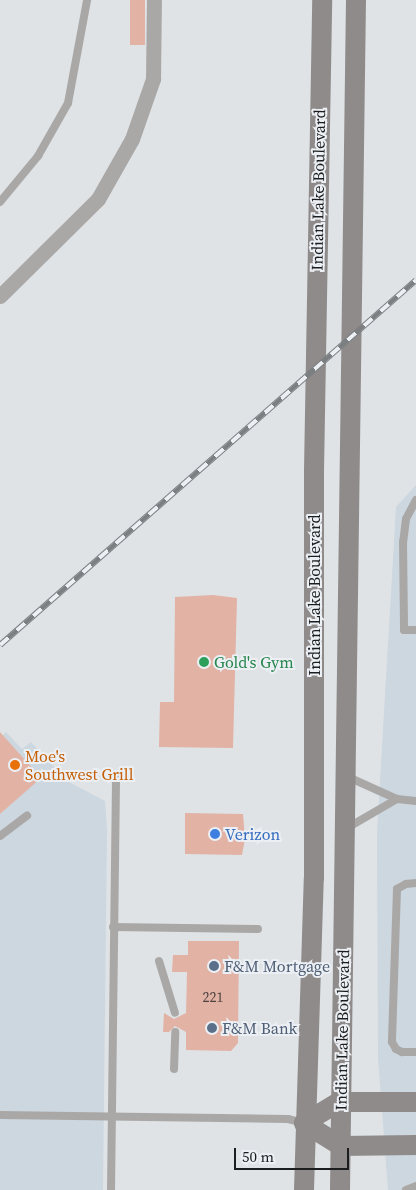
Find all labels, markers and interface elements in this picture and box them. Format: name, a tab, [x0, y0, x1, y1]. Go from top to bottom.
street label: Indian Lake Boulevard	[307, 109, 329, 271]
street label: Indian Lake Boulevard	[304, 514, 324, 676]
place label: Gold's Gym	[214, 652, 294, 672]
marker: Gold's Gym	[198, 656, 210, 668]
place label: Moe's Southwest Grill	[25, 746, 133, 784]
marker: Moe's Southwest Grill	[9, 759, 21, 771]
place label: Verizon	[225, 824, 280, 844]
marker: Verizon	[209, 828, 221, 840]
street label: Indian Lake Boulevard	[331, 949, 353, 1111]
place label: F&M Mortgage	[224, 956, 330, 976]
marker: F&M Mortgage	[208, 960, 220, 972]
house number: 221	[203, 989, 223, 1005]
place label: F&M Bank	[222, 1018, 297, 1038]
marker: F&M Bank	[206, 1022, 218, 1034]
scale bar	[236, 1138, 351, 1170]
text: 50 m	[242, 1146, 274, 1167]

